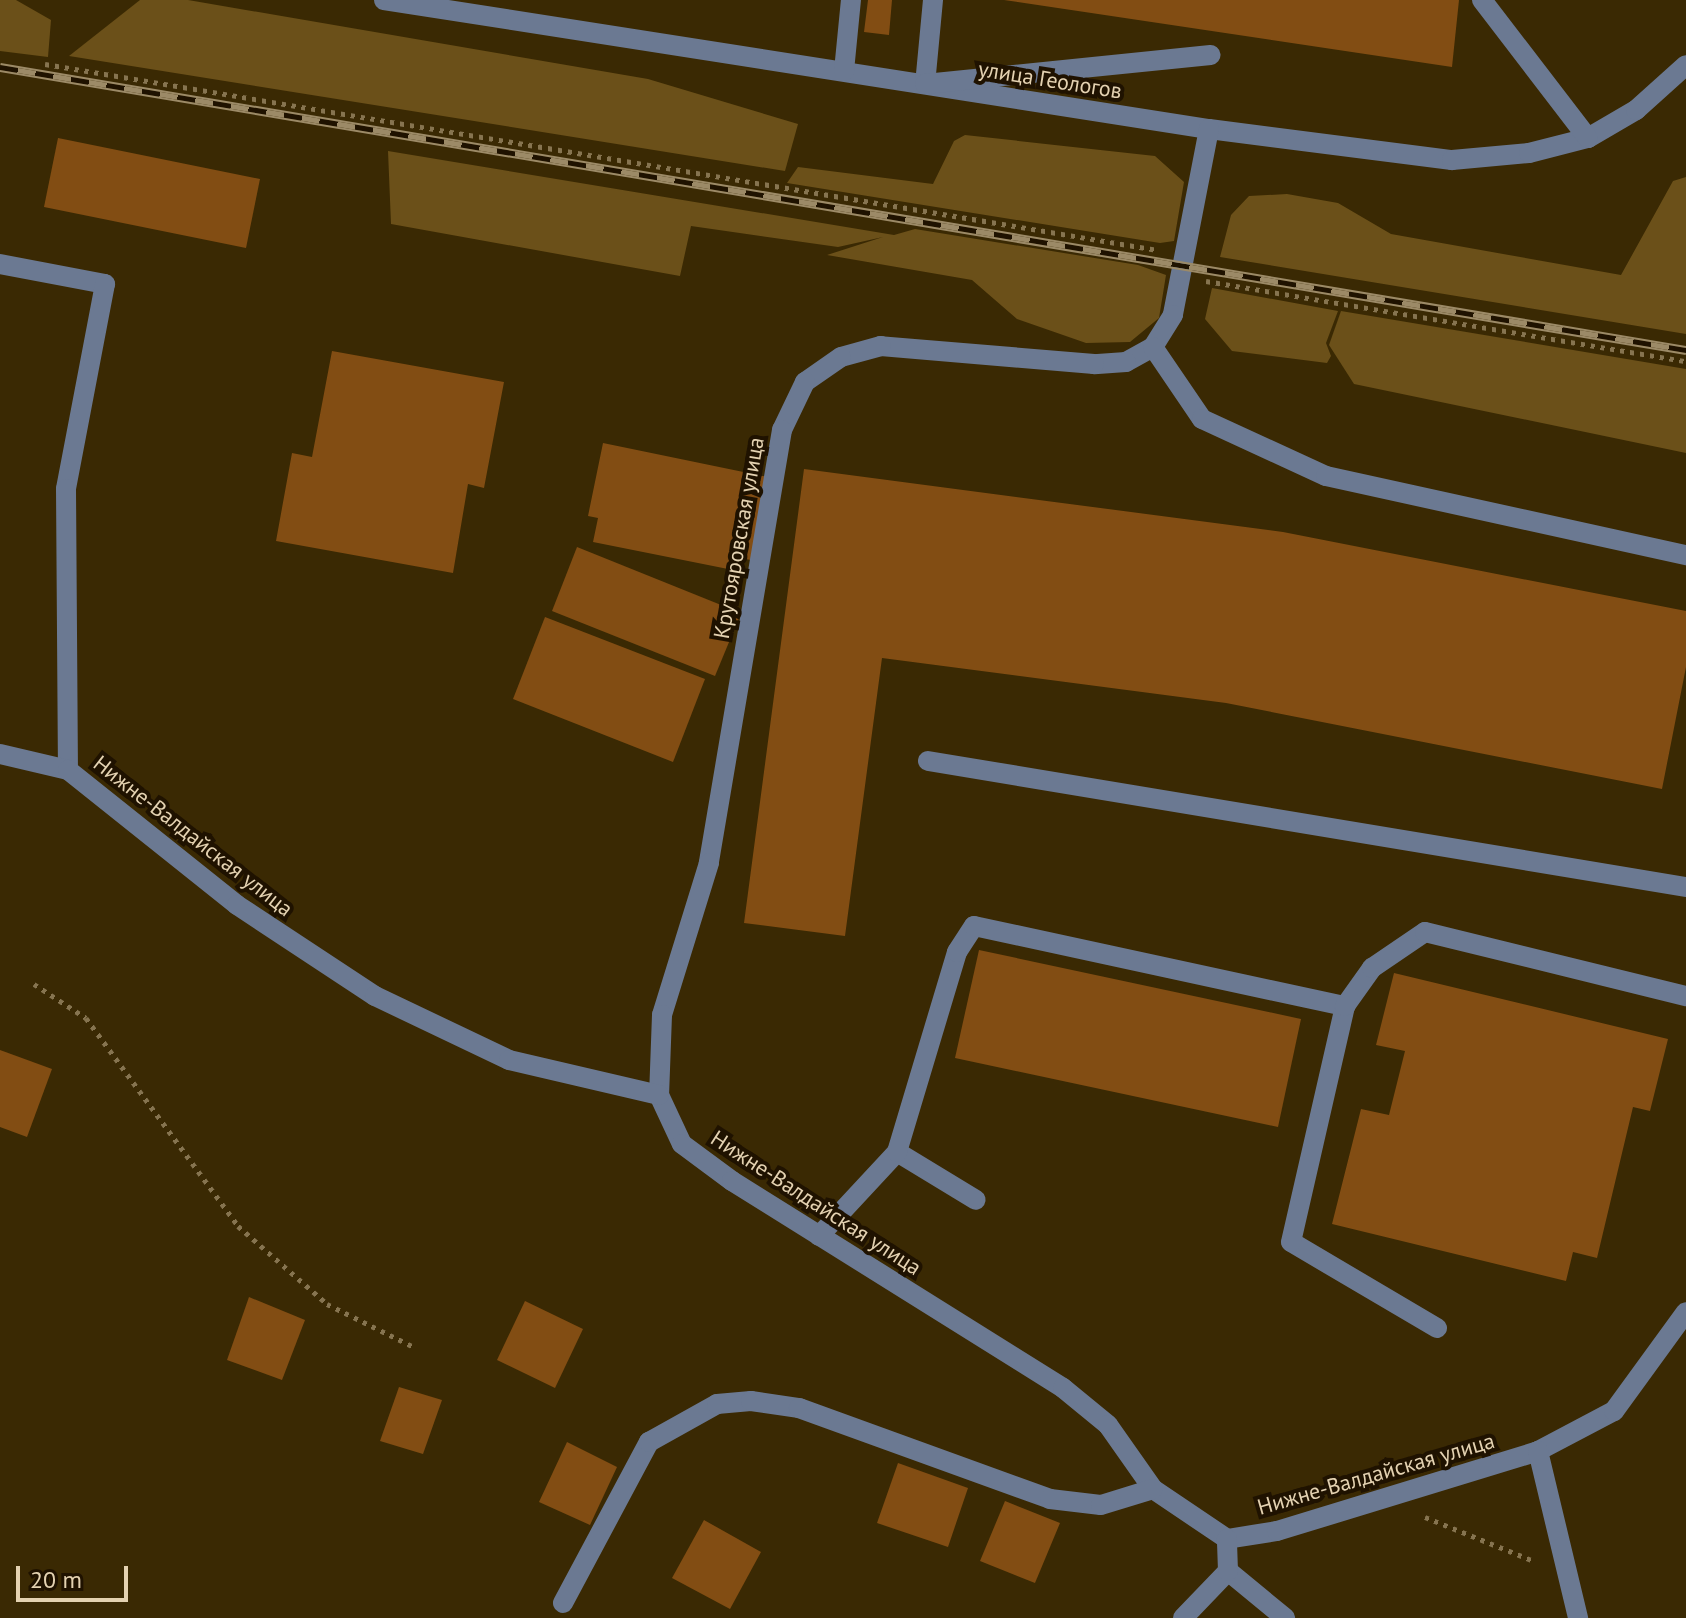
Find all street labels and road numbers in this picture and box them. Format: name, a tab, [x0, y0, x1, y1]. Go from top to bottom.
street label: улица Геологов	[976, 56, 1124, 104]
street label: Крутояровская улица	[708, 435, 770, 641]
street label: Нижне-Валдайская улица	[88, 750, 298, 922]
street label: Нижне-Валдайская улица	[706, 1125, 926, 1281]
street label: Нижне-Валдайская улица	[1254, 1427, 1498, 1521]

